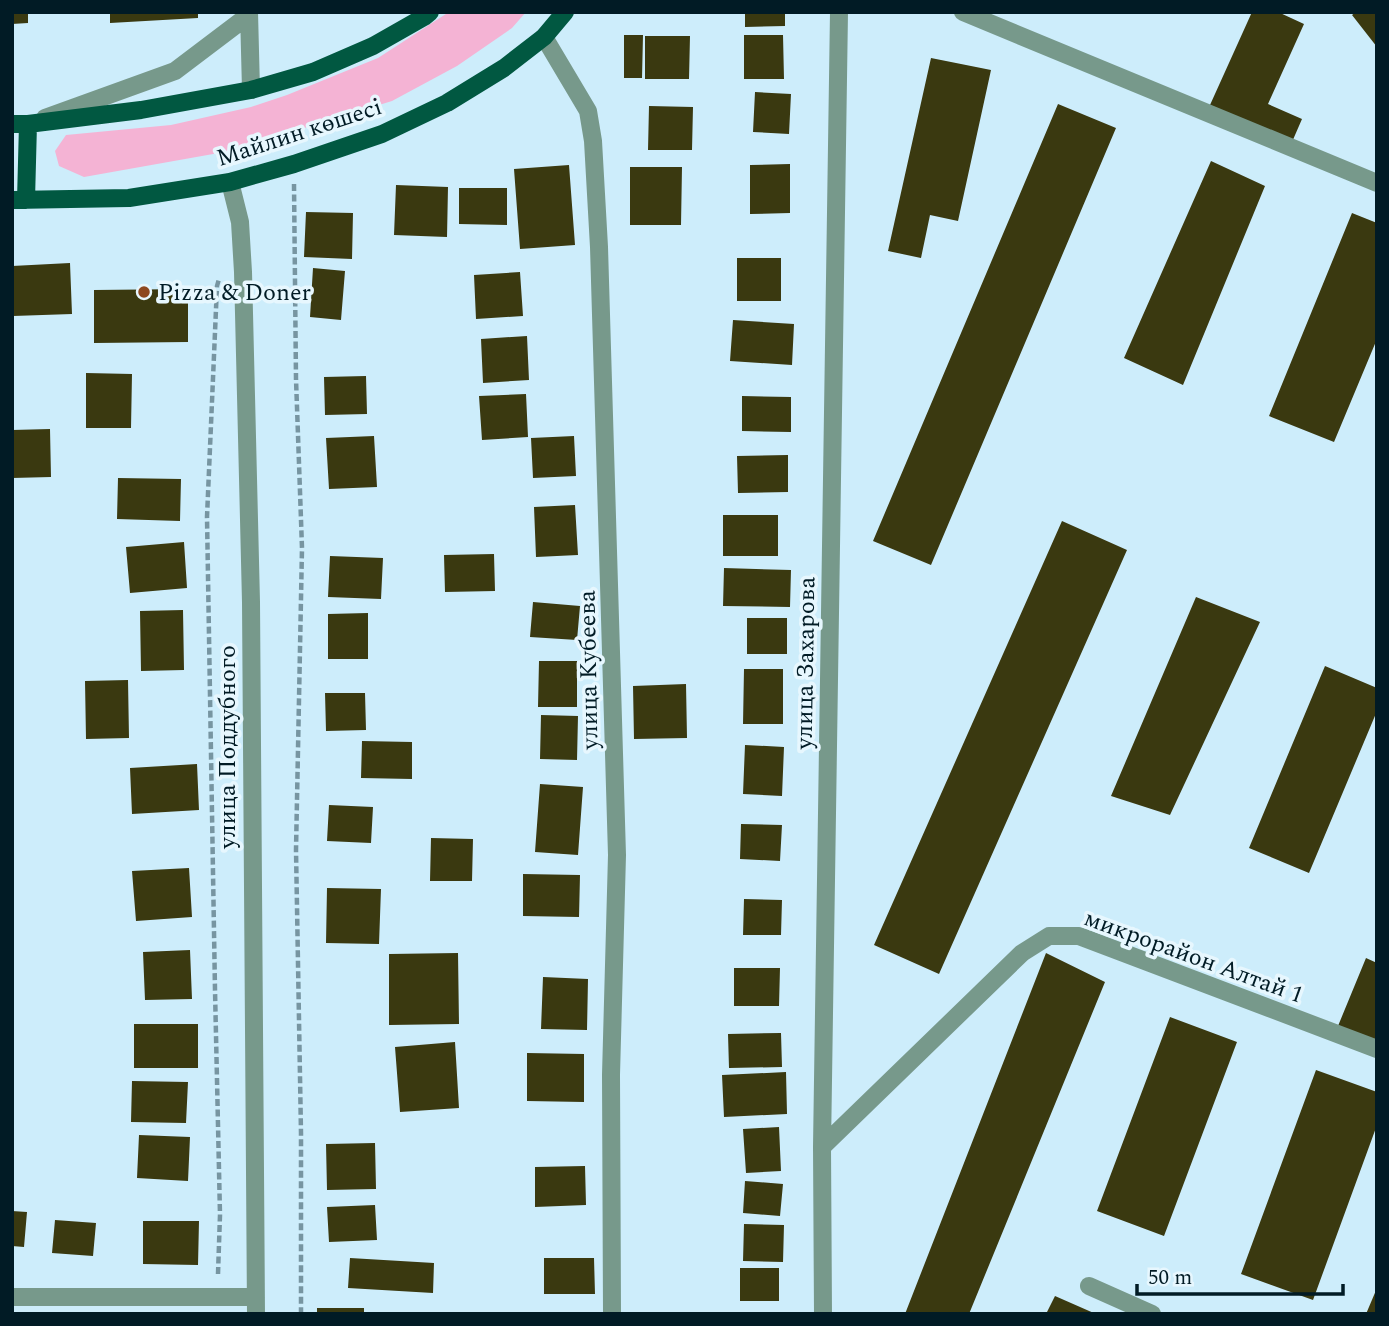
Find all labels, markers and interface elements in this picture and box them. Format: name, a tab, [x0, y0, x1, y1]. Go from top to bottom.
street label: Майлин көшесі	[212, 89, 387, 177]
place label: Pizza & Doner	[158, 275, 311, 311]
marker: Pizza & Doner	[136, 284, 152, 300]
street label: улица Захарова	[786, 576, 826, 751]
street label: улица Кубеева	[570, 590, 608, 751]
street label: улица Поддубного	[210, 645, 246, 850]
street label: микрорайон Алтай 1	[1079, 900, 1308, 1013]
scale bar	[1137, 1252, 1344, 1296]
text: 50 m	[1148, 1262, 1192, 1294]

